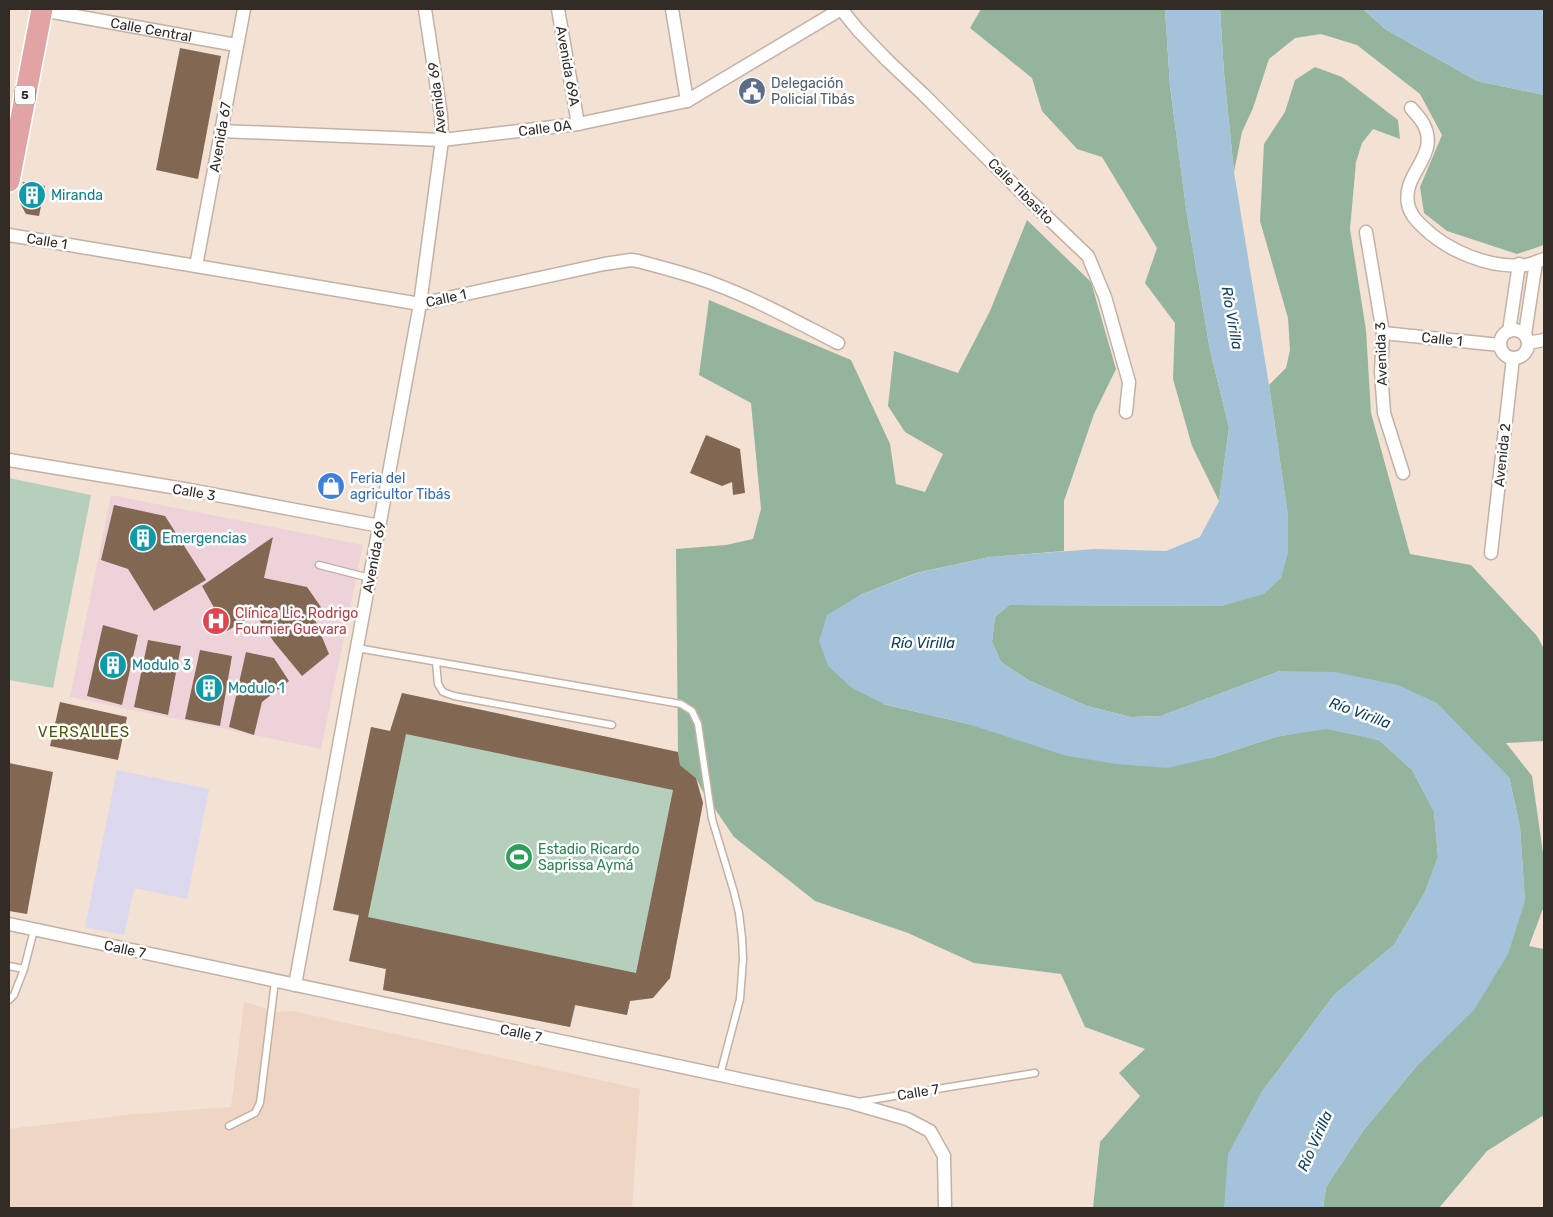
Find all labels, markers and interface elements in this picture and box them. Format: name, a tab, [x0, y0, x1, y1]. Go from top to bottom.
street label: Calle Central	[109, 15, 193, 46]
street label: Avenida 69A	[552, 25, 583, 108]
street label: Avenida 69	[425, 61, 450, 135]
place label: Delegación Policial Tibás	[771, 75, 855, 108]
public building icon: Delegación Policial Tibás	[737, 76, 767, 106]
road number: 5	[15, 86, 35, 104]
street label: Avenida 67	[206, 101, 235, 173]
street label: Calle 0A	[518, 117, 573, 140]
street label: Calle Tibasito	[984, 155, 1057, 228]
building icon: Miranda	[17, 180, 47, 210]
place label: Miranda	[51, 187, 103, 204]
street label: Calle 1	[25, 230, 69, 253]
water label: Río Virilla	[1218, 285, 1246, 351]
street label: Calle 1	[424, 286, 468, 311]
street label: Avenida 3	[1372, 322, 1391, 386]
street label: Calle 1	[1421, 329, 1463, 350]
street label: Avenida 2	[1491, 422, 1514, 488]
place label: Feria del agricultor Tibás	[350, 470, 451, 503]
shop icon: Feria del agricultor Tibás	[316, 471, 346, 501]
street label: Calle 3	[171, 480, 217, 505]
street label: Avenida 69	[359, 520, 390, 594]
building icon: Emergencias	[128, 523, 158, 553]
place label: Emergencias	[162, 530, 247, 547]
place label: Clínica Lic. Rodrigo Fournier Guevara	[235, 605, 358, 638]
hospital icon: Clínica Lic. Rodrigo Fournier Guevara	[201, 606, 231, 636]
water label: Río Virilla	[891, 634, 955, 652]
building icon: Modulo 3	[98, 650, 128, 680]
place label: Modulo 3	[132, 657, 191, 674]
building icon: Modulo 1	[194, 673, 224, 703]
place label: Modulo 1	[228, 680, 285, 697]
water label: Río Virilla	[1327, 694, 1393, 733]
district label: VERSALLES	[38, 723, 130, 741]
place label: Estadio Ricardo Saprissa Aymá	[538, 841, 640, 874]
sports icon: Estadio Ricardo Saprissa Aymá	[504, 842, 534, 872]
street label: Calle 7	[102, 937, 147, 962]
street label: Calle 7	[498, 1021, 543, 1046]
street label: Calle 7	[896, 1081, 940, 1104]
water label: Río Virilla	[1294, 1108, 1336, 1174]

